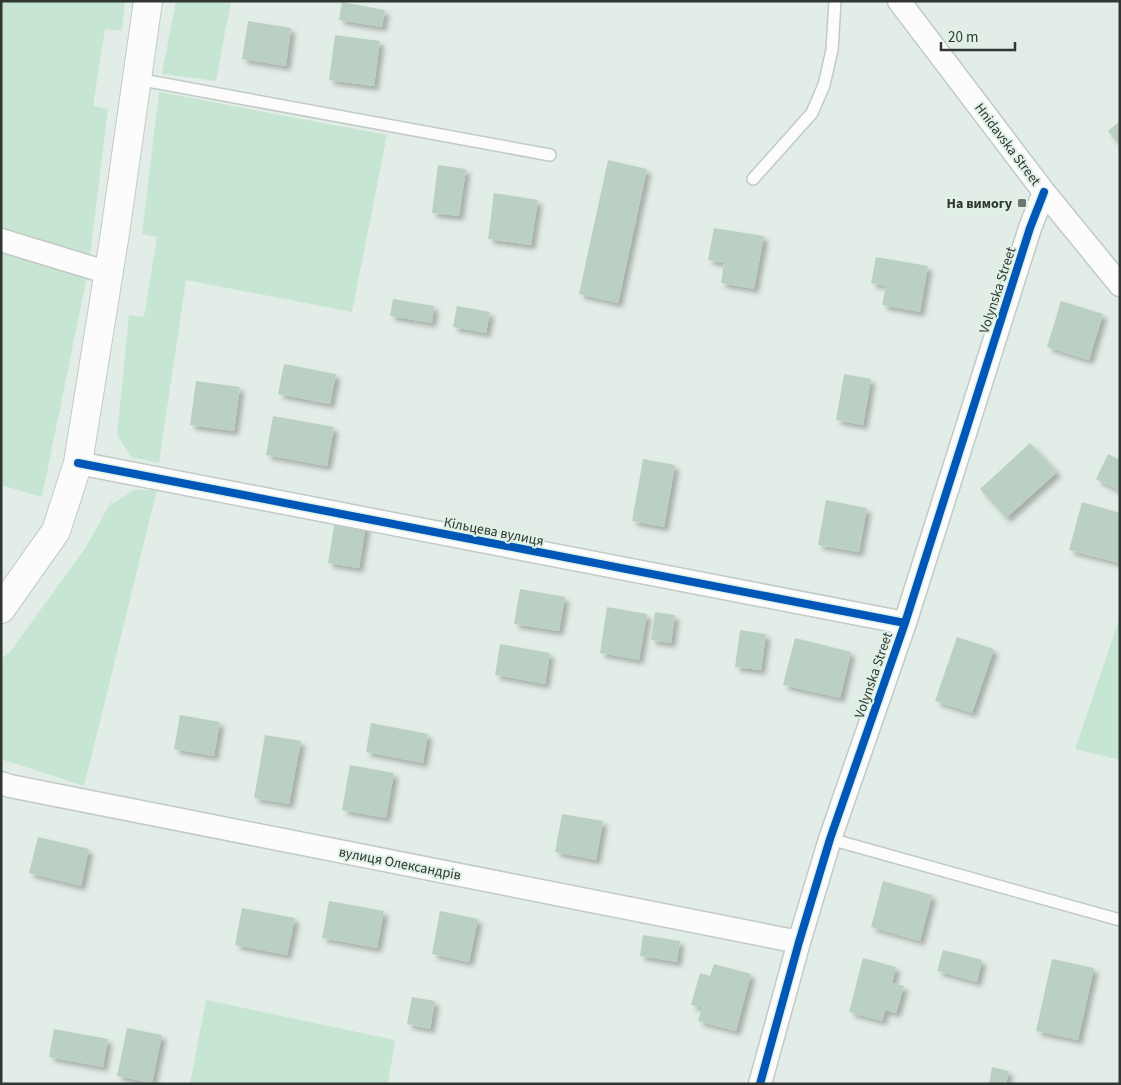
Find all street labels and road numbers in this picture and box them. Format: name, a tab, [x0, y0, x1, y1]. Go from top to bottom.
street label: Hnidavska Street	[969, 99, 1045, 190]
street label: Volynska Street	[975, 244, 1021, 336]
street label: Кільцева вулиця	[442, 512, 546, 551]
street label: Volynska Street	[850, 629, 898, 721]
street label: вулиця Олександрів	[337, 842, 463, 886]

